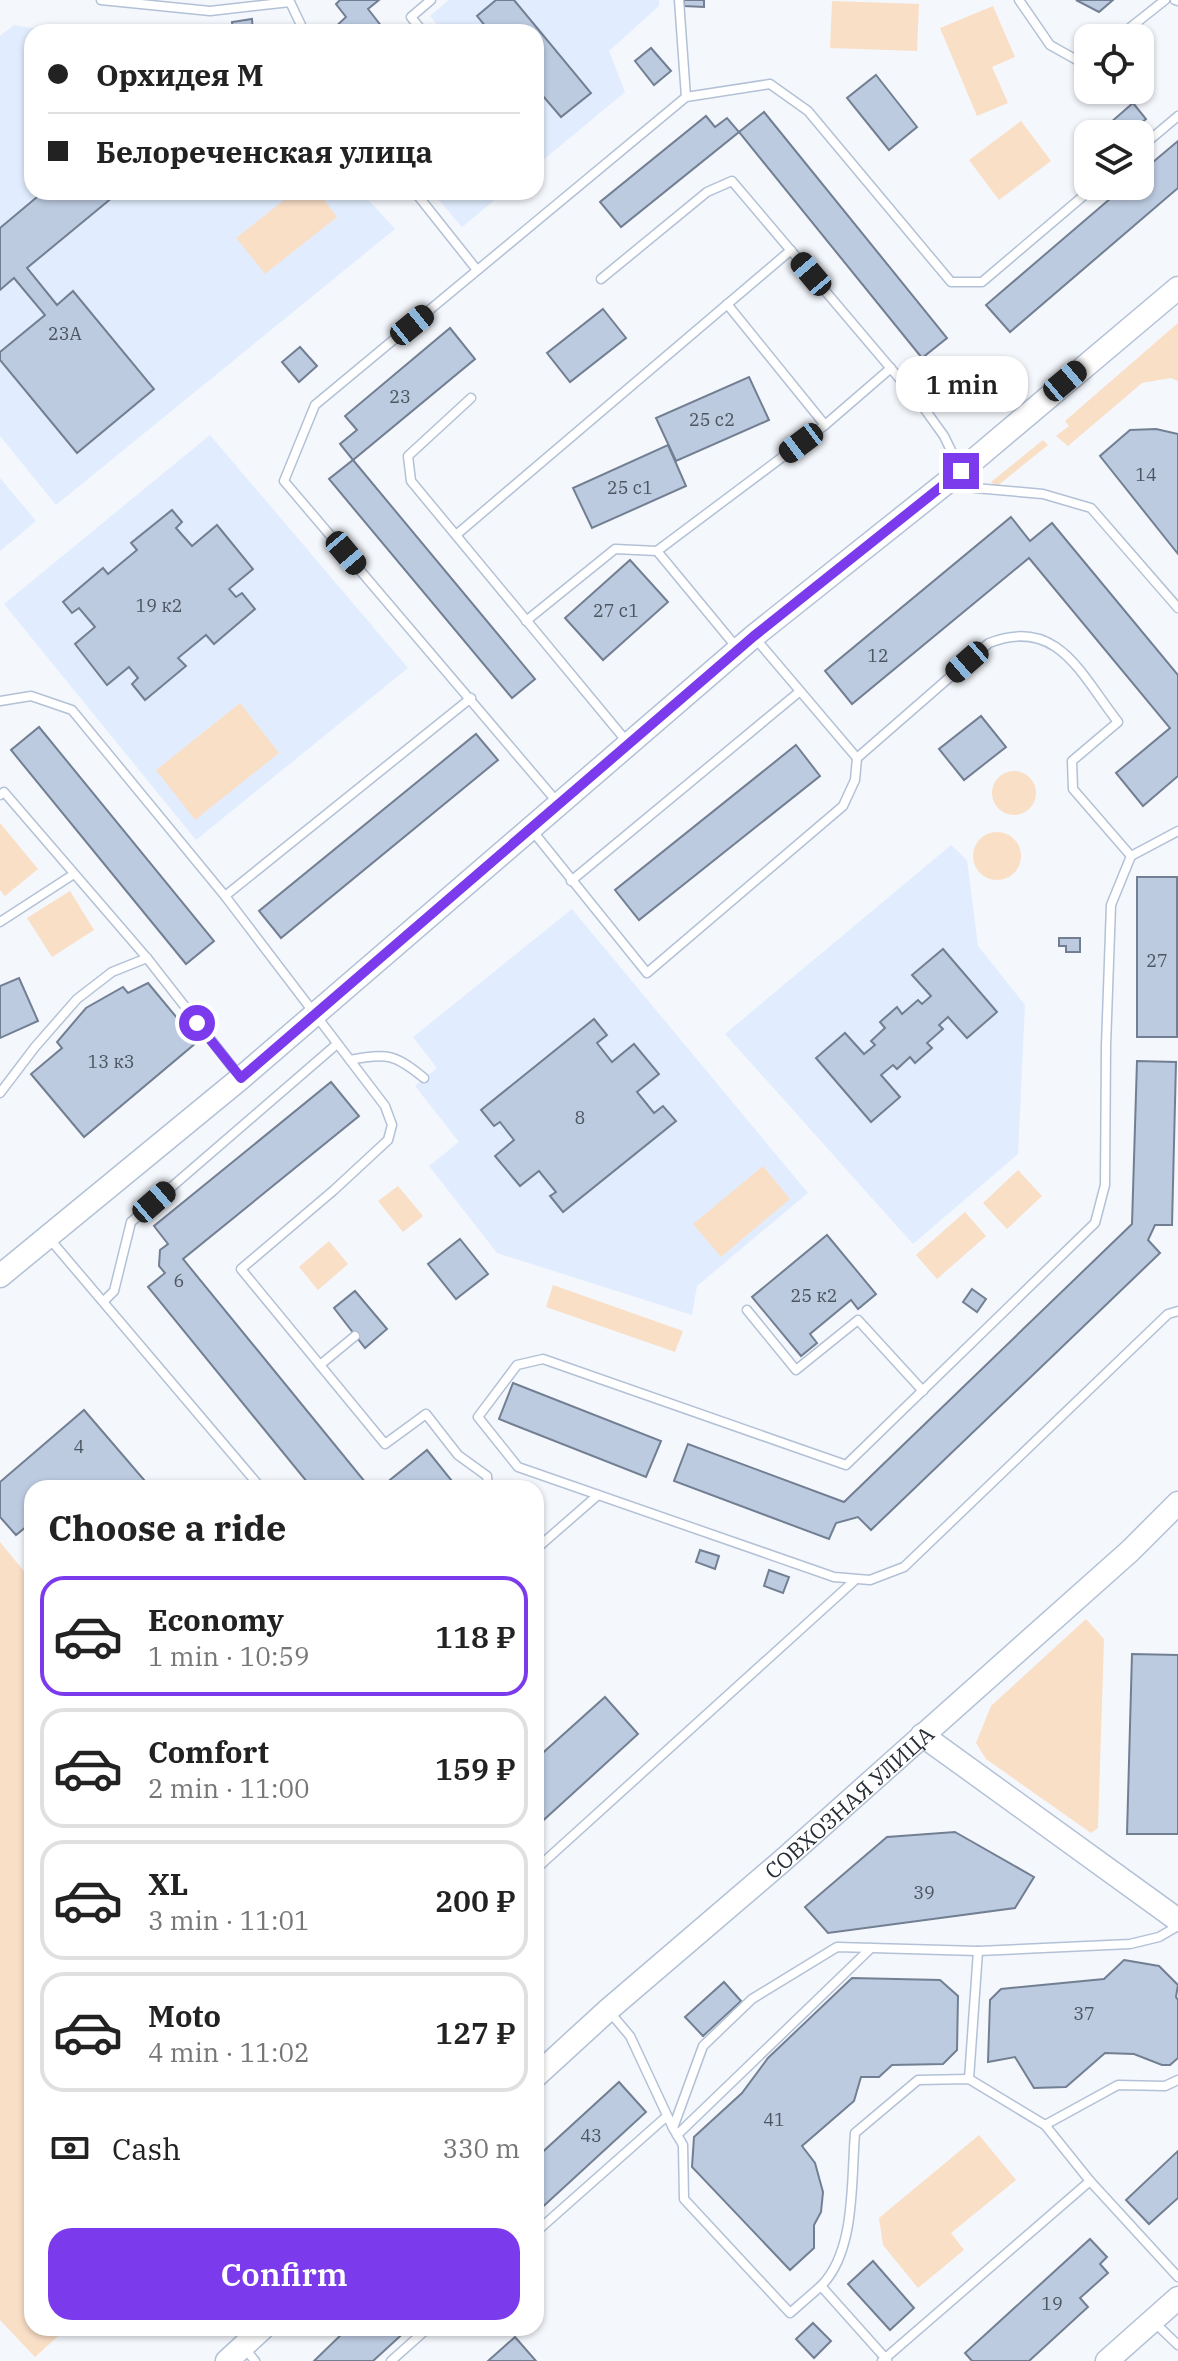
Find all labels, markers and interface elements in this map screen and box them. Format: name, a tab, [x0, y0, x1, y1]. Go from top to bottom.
map controls	[1074, 24, 1154, 200]
button: locate	[1074, 24, 1154, 104]
text: Орхидея М	[96, 55, 264, 94]
button: layers	[1074, 120, 1154, 200]
text: Белореченская улица	[96, 132, 433, 171]
car	[786, 248, 836, 300]
car	[386, 301, 438, 349]
house number: 23А	[48, 322, 83, 345]
callout: 1 min	[895, 355, 1027, 411]
car	[1039, 356, 1091, 406]
text: 1 min	[926, 367, 998, 401]
house number: 23	[389, 385, 411, 408]
house number: 25 с2	[689, 408, 735, 431]
car	[775, 419, 827, 467]
route end	[943, 453, 979, 489]
house number: 14	[1135, 463, 1157, 486]
house number: 25 с1	[607, 476, 653, 499]
car	[321, 527, 371, 579]
house number: 19 к2	[135, 594, 183, 617]
house number: 27 с1	[593, 599, 639, 622]
car	[941, 637, 993, 687]
house number: 12	[867, 644, 889, 667]
house number: 27	[1146, 949, 1168, 972]
route start	[179, 1005, 215, 1041]
house number: 13 к3	[87, 1050, 135, 1073]
house number: 8	[575, 1106, 585, 1129]
car	[128, 1177, 180, 1227]
house number: 6	[174, 1269, 184, 1292]
house number: 25 к2	[790, 1284, 838, 1307]
house number: 4	[74, 1435, 84, 1458]
text: Choose a ride	[48, 1504, 287, 1551]
icon: car	[52, 1600, 124, 1672]
text: Economy	[148, 1600, 284, 1639]
text: 118 ₽	[435, 1617, 516, 1656]
text: 1 min · 10:59	[148, 1639, 310, 1673]
street label: СОВХОЗНАЯ УЛИЦА	[758, 1719, 939, 1885]
icon: car	[52, 1732, 124, 1804]
text: Comfort	[148, 1732, 269, 1771]
text: 159 ₽	[435, 1749, 516, 1788]
text: 2 min · 11:00	[148, 1771, 310, 1805]
icon: car	[52, 1864, 124, 1936]
text: XL	[148, 1864, 188, 1903]
text: 200 ₽	[435, 1881, 516, 1920]
house number: 39	[913, 1881, 935, 1904]
text: 3 min · 11:01	[148, 1903, 310, 1937]
icon: car	[52, 1996, 124, 2068]
text: Moto	[148, 1996, 221, 2035]
house number: 37	[1073, 2002, 1095, 2025]
text: 127 ₽	[435, 2013, 516, 2052]
text: 4 min · 11:02	[148, 2035, 310, 2069]
house number: 41	[763, 2108, 785, 2131]
house number: 43	[580, 2124, 602, 2147]
icon: cash	[48, 2126, 92, 2170]
text: Cash	[112, 2129, 181, 2168]
text: 330 m	[442, 2131, 520, 2165]
button: Confirm	[48, 2228, 520, 2320]
house number: 19	[1041, 2292, 1063, 2315]

